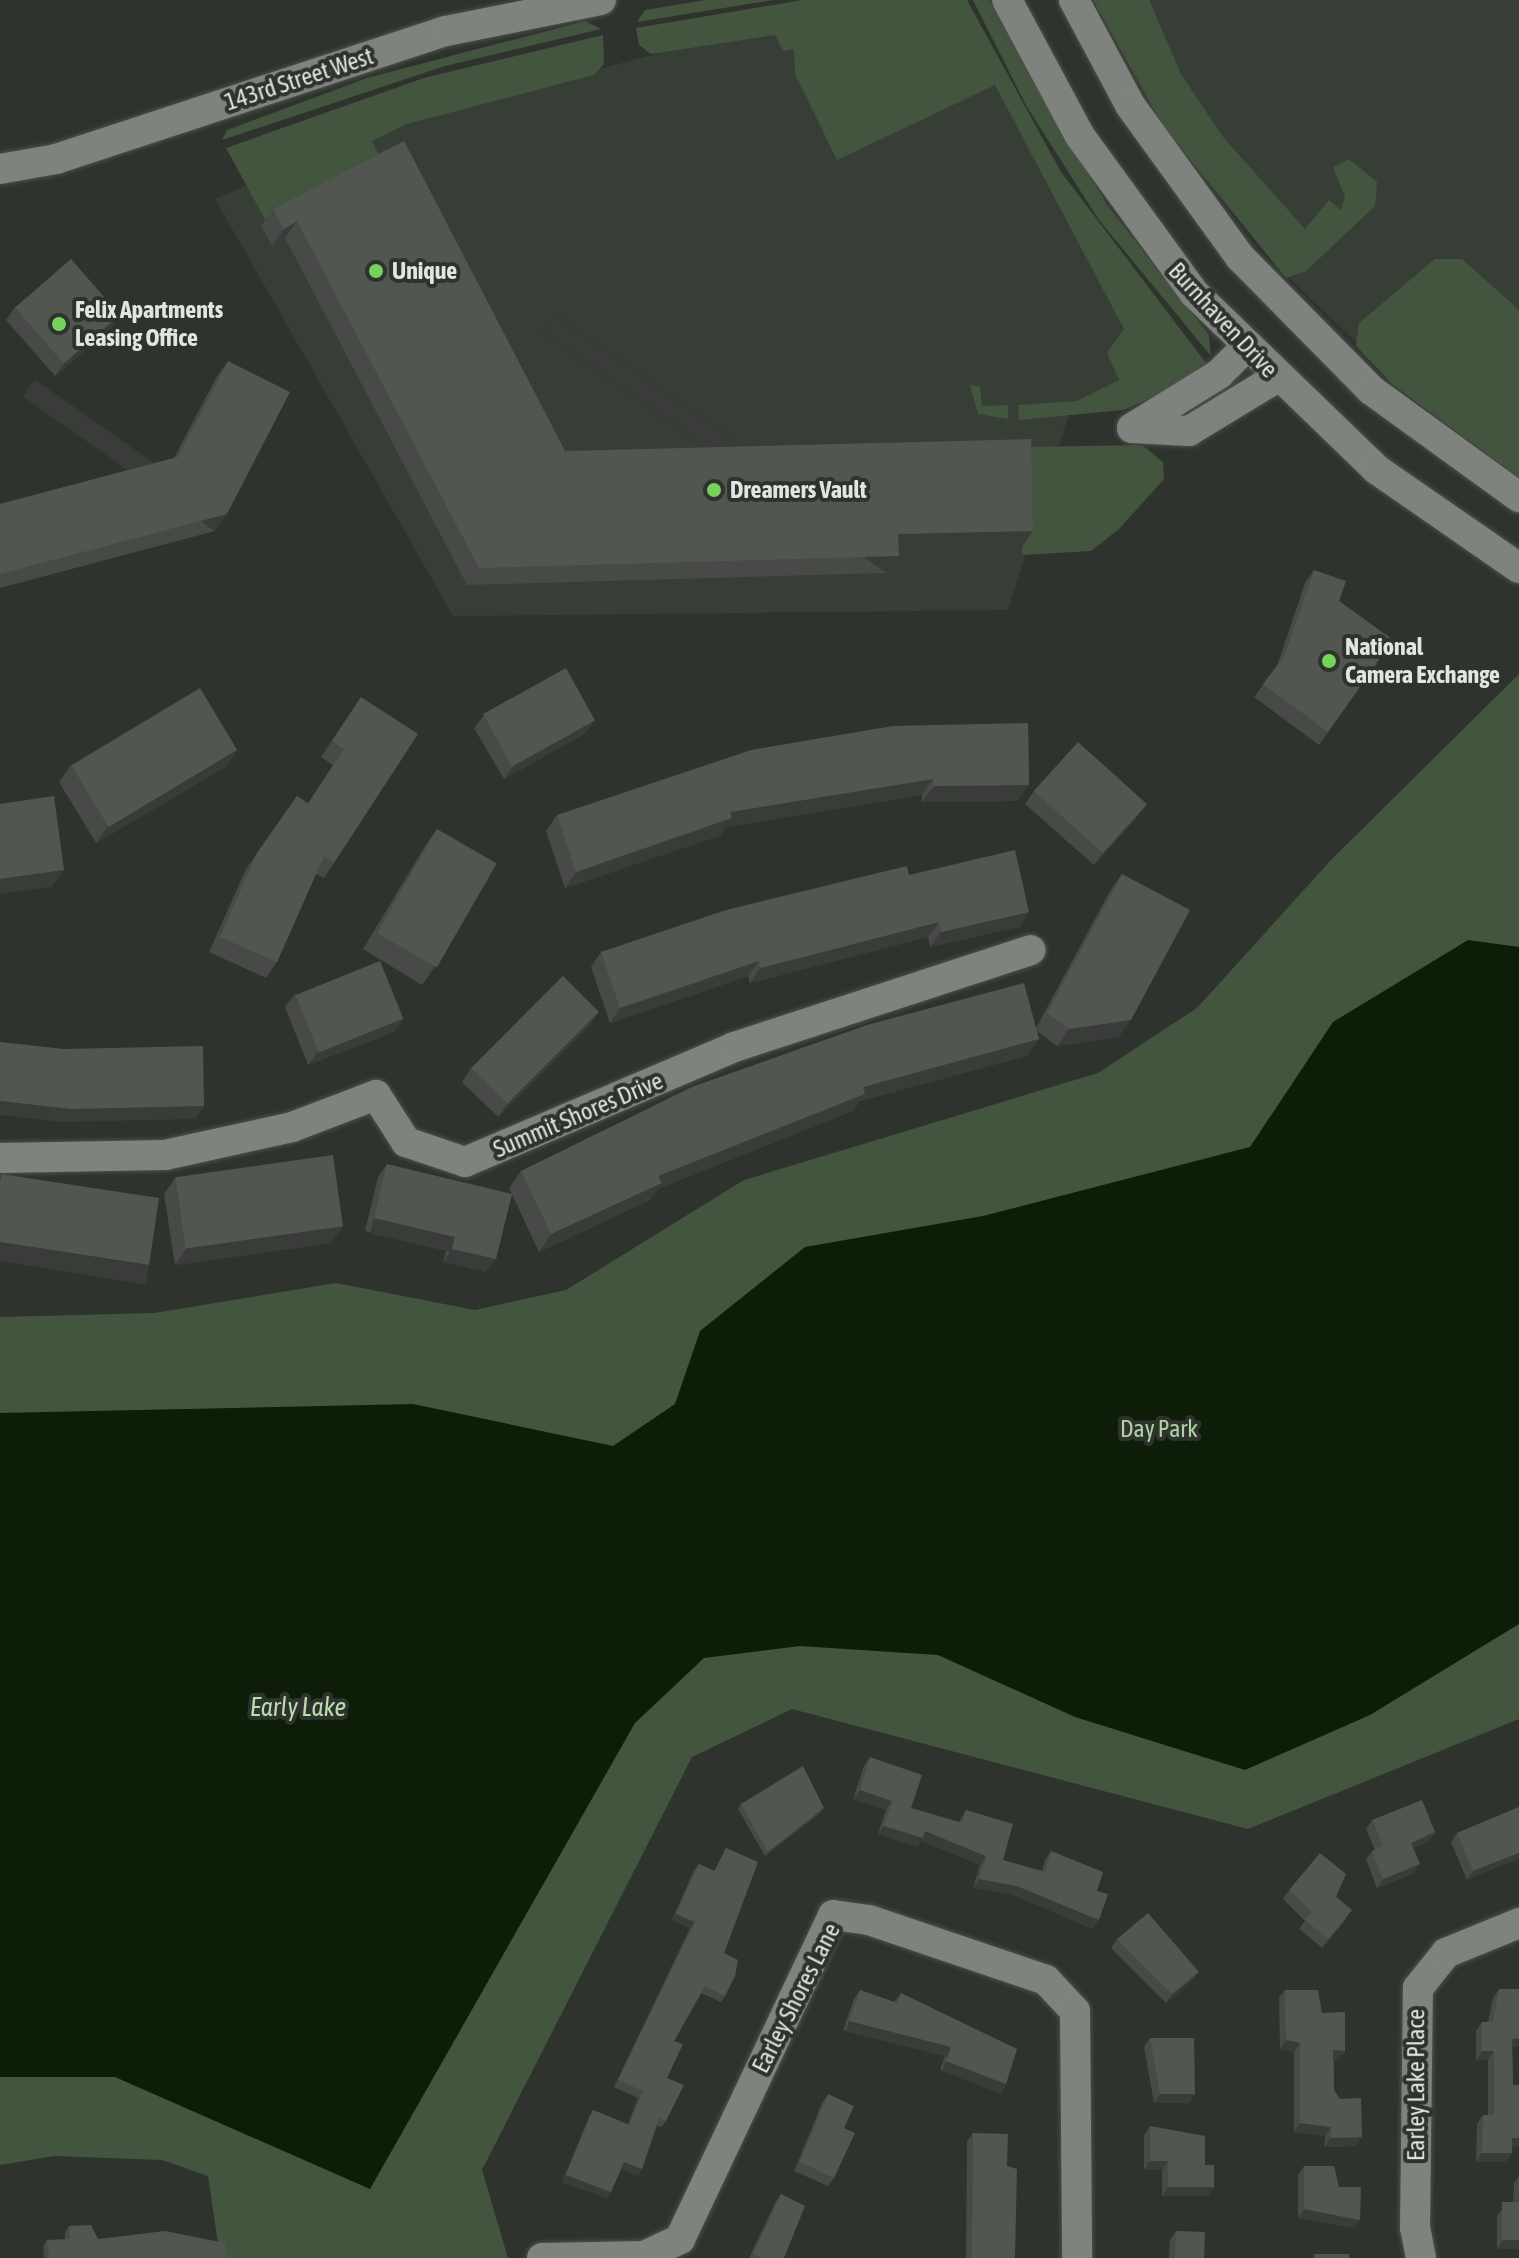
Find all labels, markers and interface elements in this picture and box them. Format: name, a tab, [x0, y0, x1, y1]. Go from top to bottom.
street label: 143rd Street West	[221, 41, 377, 117]
place label: Unique	[392, 257, 457, 285]
street label: Burnhaven Drive	[1162, 257, 1284, 383]
marker: Unique	[367, 262, 385, 280]
place label: Felix Apartments Leasing Office	[75, 296, 223, 352]
marker: Felix Apartments Leasing Office	[50, 315, 68, 333]
place label: Dreamers Vault	[730, 476, 867, 504]
marker: Dreamers Vault	[705, 481, 723, 499]
place label: National Camera Exchange	[1345, 633, 1500, 689]
marker: National Camera Exchange	[1320, 652, 1338, 670]
street label: Summit Shores Drive	[489, 1066, 667, 1164]
park label: Day Park	[1120, 1415, 1198, 1443]
water label: Early Lake	[250, 1692, 346, 1724]
street label: Earley Shores Lane	[746, 1918, 846, 2078]
street label: Earley Lake Place	[1402, 2009, 1430, 2161]

